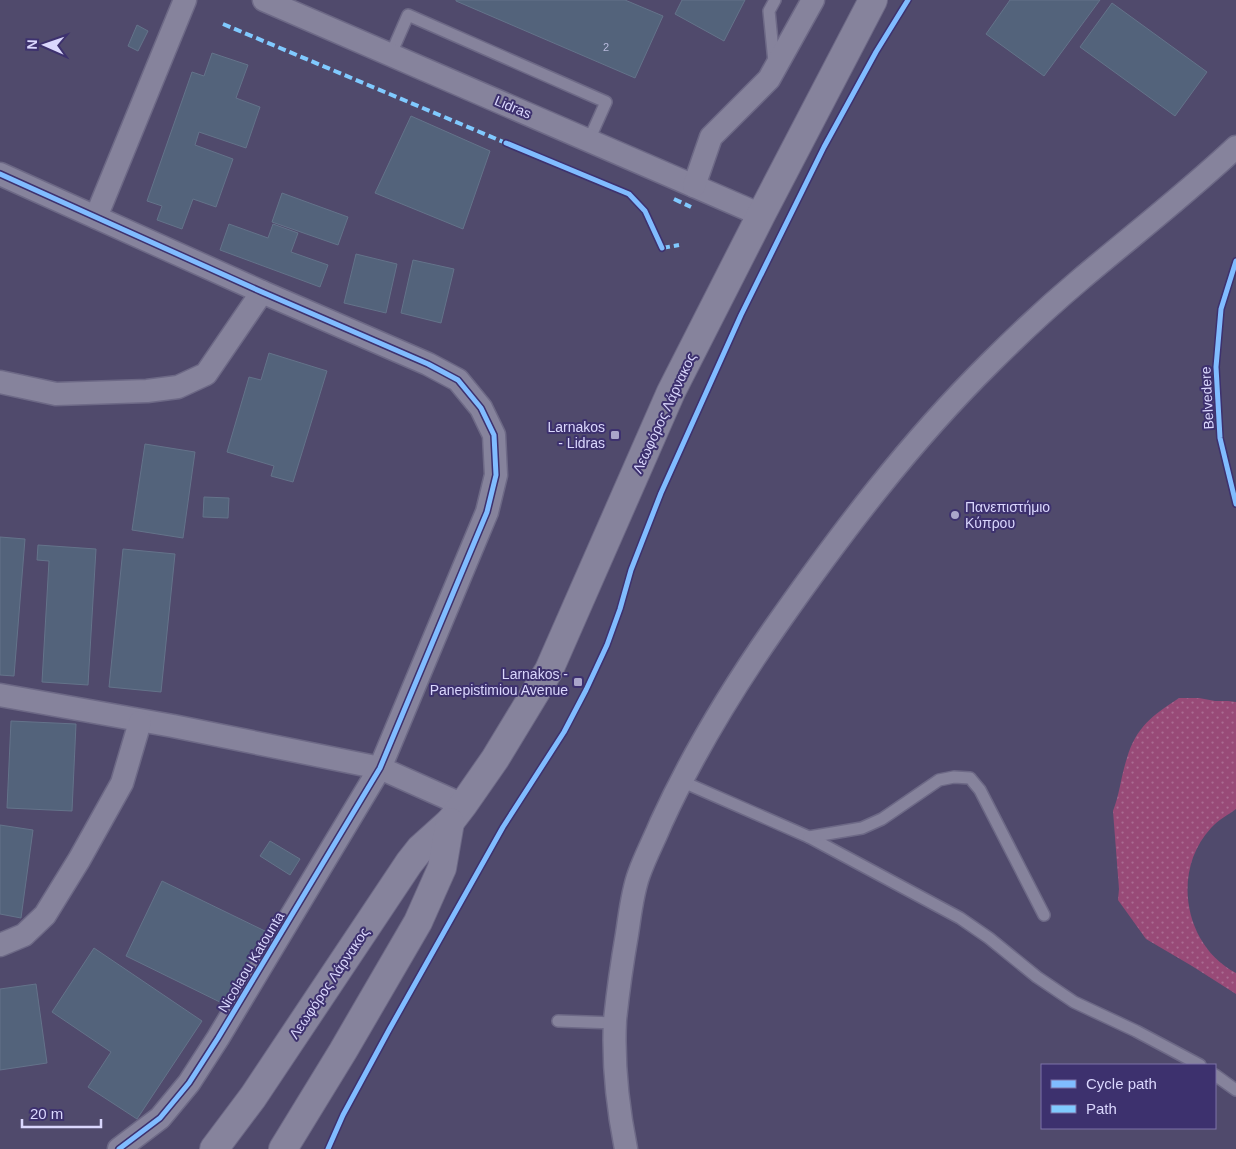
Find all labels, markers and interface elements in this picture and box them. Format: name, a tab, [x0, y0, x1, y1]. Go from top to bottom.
north arrow	[20, 20, 70, 70]
text: N	[24, 39, 40, 50]
house number: 2	[603, 41, 609, 53]
street label: Lidras	[492, 92, 534, 122]
street label: Λεωφόρος Λάρνακος	[629, 350, 699, 476]
street label: Belvedere	[1197, 366, 1217, 430]
place label: Larnakos - Lidras	[547, 419, 605, 451]
marker: Larnakos - Lidras	[609, 429, 621, 441]
place label: Πανεπιστήμιο Κύπρου	[965, 499, 1050, 531]
marker: Πανεπιστήμιο Κύπρου	[949, 509, 961, 521]
place label: Larnakos - Panepistimiou Avenue	[430, 666, 568, 698]
marker: Larnakos - Panepistimiou Avenue	[572, 676, 584, 688]
street label: Nicolaou Katounta	[215, 909, 287, 1015]
street label: Λεωφόρος Λάρνακος	[286, 924, 372, 1042]
legend	[1041, 1064, 1216, 1129]
text: Cycle path	[1086, 1075, 1157, 1092]
scale bar	[22, 1096, 101, 1128]
text: Path	[1086, 1100, 1117, 1117]
text: 20 m	[30, 1105, 63, 1122]

